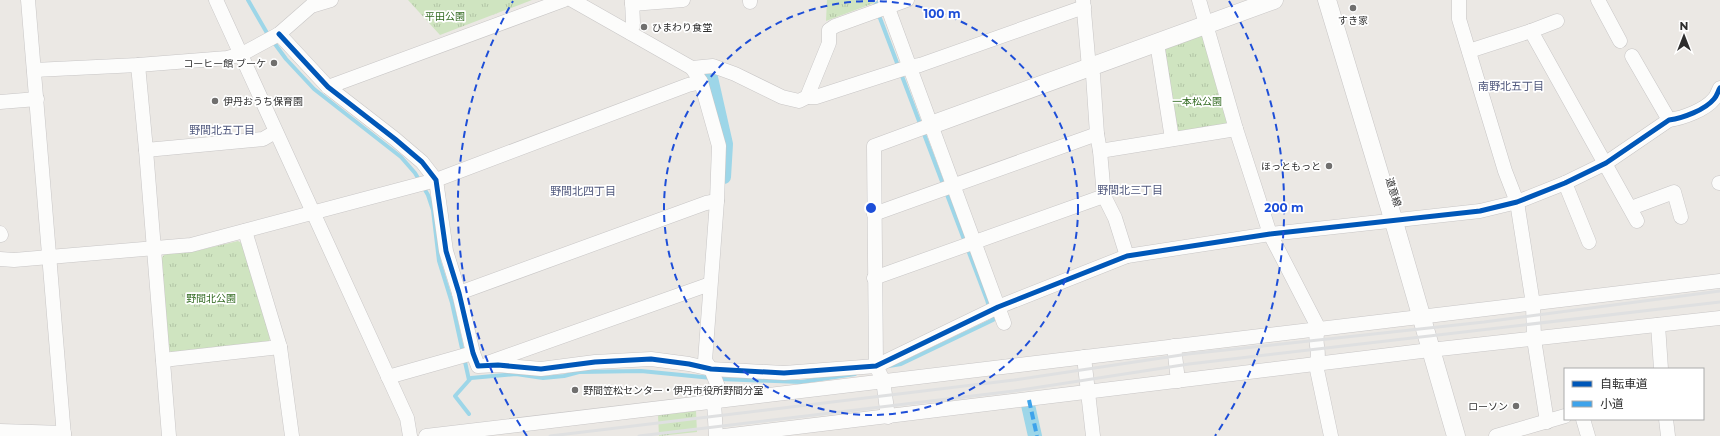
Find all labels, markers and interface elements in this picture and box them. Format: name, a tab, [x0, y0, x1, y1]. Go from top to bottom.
marker: すき家	[1348, 3, 1358, 13]
text: 100 m	[924, 6, 960, 21]
park label: 平田公園	[425, 10, 465, 23]
place label: すき家	[1338, 14, 1368, 27]
north arrow	[1664, 16, 1704, 56]
text: N	[1680, 19, 1688, 33]
place label: ひまわり食堂	[652, 21, 712, 34]
marker: ひまわり食堂	[639, 22, 649, 32]
place label: コーヒー館 ブーケ	[183, 57, 266, 70]
marker: コーヒー館 ブーケ	[269, 58, 279, 68]
district label: 南野北五丁目	[1478, 79, 1544, 93]
place label: 伊丹おうち保育園	[223, 95, 303, 108]
park label: 一本松公園	[1172, 95, 1222, 108]
marker: 伊丹おうち保育園	[210, 96, 220, 106]
district label: 野間北五丁目	[189, 123, 255, 137]
place label: ほっともっと	[1261, 160, 1321, 173]
marker: ほっともっと	[1324, 161, 1334, 171]
street label: 道意線	[1383, 176, 1404, 208]
district label: 野間北三丁目	[1097, 183, 1163, 197]
district label: 野間北四丁目	[550, 184, 616, 198]
text: 200 m	[1264, 200, 1304, 215]
centre of rings	[864, 201, 878, 215]
park label: 野間北公園	[186, 292, 236, 305]
legend	[1564, 368, 1704, 420]
text: 自転車道	[1600, 376, 1648, 391]
place label: 野間笠松センター・伊丹市役所野間分室	[583, 384, 763, 397]
marker: 野間笠松センター・伊丹市役所野間分室	[570, 385, 580, 395]
text: 小道	[1600, 396, 1624, 411]
place label: ローソン	[1468, 400, 1508, 413]
marker: ローソン	[1511, 401, 1521, 411]

